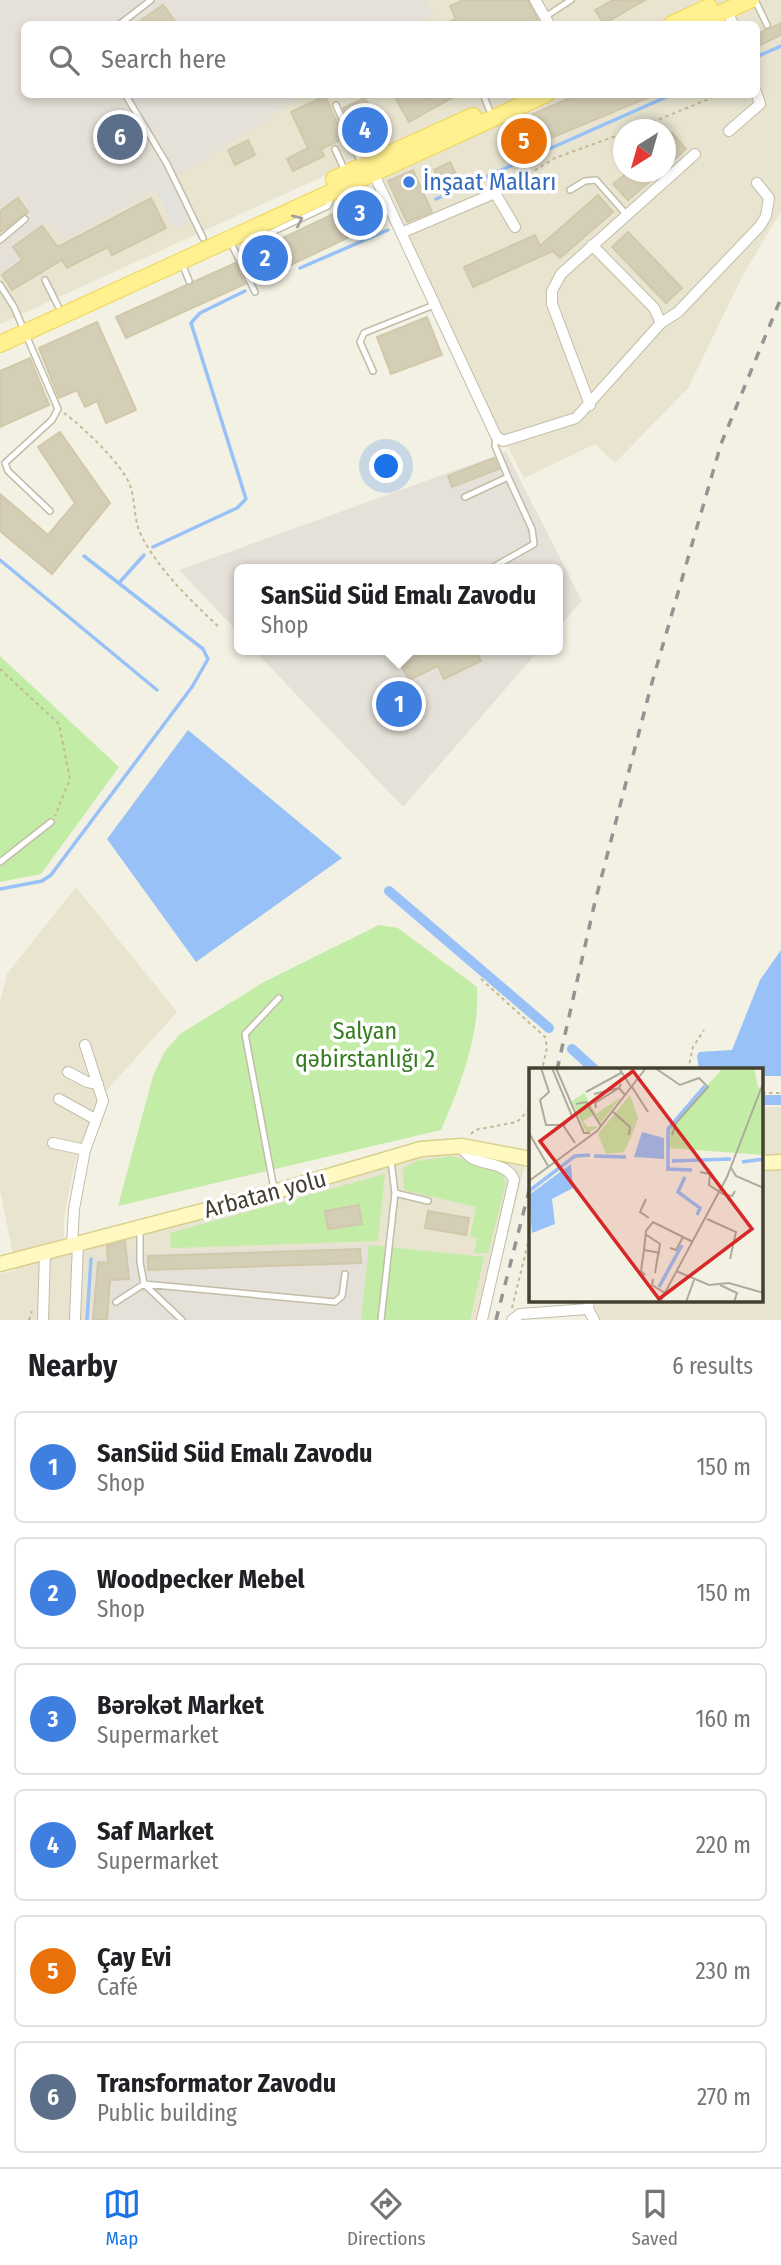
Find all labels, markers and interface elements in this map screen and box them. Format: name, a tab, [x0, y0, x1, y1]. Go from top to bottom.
search box	[21, 21, 760, 98]
icon: search	[45, 41, 83, 79]
text: Search here	[101, 44, 226, 75]
pin: 4	[342, 104, 388, 156]
pin: 6	[97, 111, 143, 163]
pin: 5	[501, 115, 547, 167]
north arrow	[613, 119, 676, 182]
place label: İnşaat Malları	[423, 168, 556, 196]
marker: İnşaat Malları	[401, 174, 417, 190]
pin: 3	[337, 187, 383, 239]
one-way arrow	[291, 215, 304, 229]
pin: 2	[242, 232, 288, 284]
your location	[369, 449, 403, 483]
popup	[234, 564, 563, 655]
text: SanSüd Süd Emalı Zavodu	[261, 580, 536, 611]
text: Shop	[261, 611, 309, 639]
pin: 1	[376, 678, 422, 730]
park label: Salyan qəbirstanlığı 2	[295, 1017, 435, 1073]
inset map	[529, 1068, 764, 1302]
street label: Arbatan yolu	[201, 1164, 329, 1224]
text: Nearby	[28, 1348, 117, 1384]
text: 6 results	[672, 1352, 753, 1380]
text: SanSüd Süd Emalı Zavodu	[97, 1438, 373, 1469]
text: 1	[48, 1453, 58, 1481]
text: 150 m	[696, 1453, 751, 1481]
text: Shop	[97, 1469, 145, 1497]
text: Woodpecker Mebel	[97, 1564, 305, 1595]
text: 2	[48, 1579, 58, 1607]
text: 150 m	[696, 1579, 751, 1607]
text: Shop	[97, 1595, 145, 1623]
text: Bərəkət Market	[97, 1690, 264, 1721]
text: 3	[48, 1705, 58, 1733]
text: 160 m	[696, 1705, 751, 1733]
text: Supermarket	[97, 1721, 218, 1749]
text: Saf Market	[97, 1816, 214, 1847]
text: 4	[47, 1831, 59, 1859]
text: 220 m	[696, 1831, 751, 1859]
text: Supermarket	[97, 1847, 218, 1875]
text: Çay Evi	[97, 1942, 171, 1973]
text: 5	[47, 1957, 59, 1985]
text: 230 m	[695, 1957, 751, 1985]
text: Café	[97, 1973, 138, 2001]
text: Transformator Zavodu	[97, 2068, 336, 2099]
text: 6	[47, 2083, 59, 2111]
text: 270 m	[697, 2083, 751, 2111]
text: Public building	[97, 2099, 237, 2127]
tab: Map	[103, 2185, 141, 2250]
tab: Directions	[347, 2185, 426, 2250]
tab: Saved	[632, 2185, 678, 2250]

